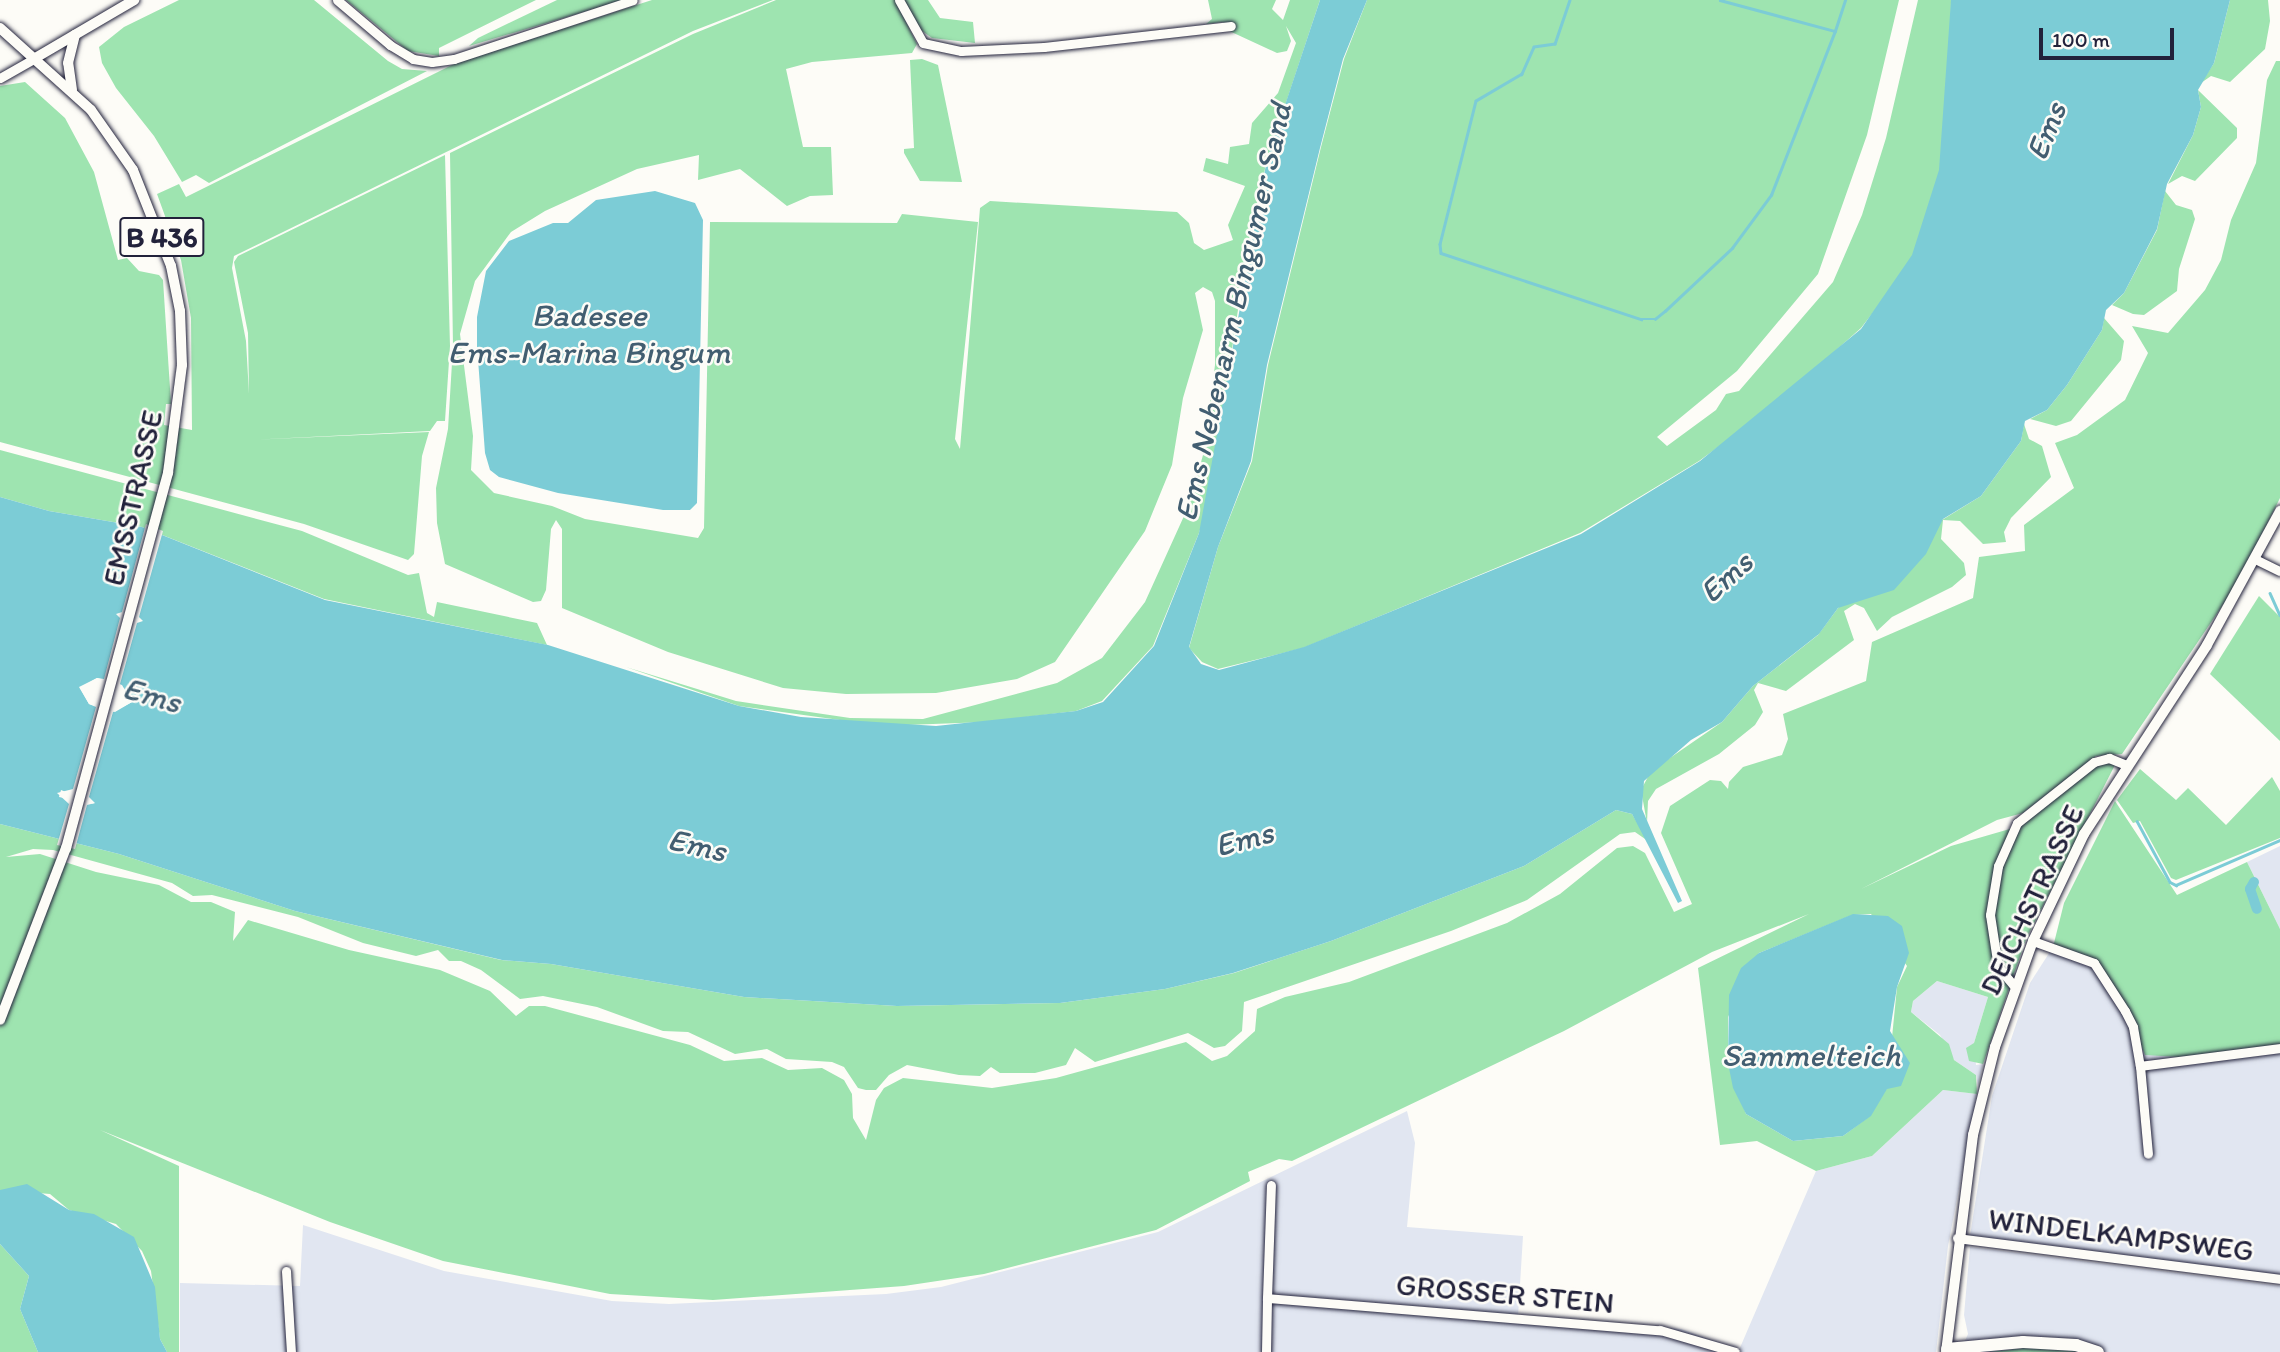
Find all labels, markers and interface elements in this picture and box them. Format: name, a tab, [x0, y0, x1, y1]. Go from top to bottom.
scale bar	[2042, 14, 2177, 58]
text: 100 m	[2052, 27, 2110, 52]
water label: Ems	[2017, 97, 2075, 165]
water label: Ems Nebenarm Bingumer Sand	[1166, 99, 1300, 525]
road number: B 436	[118, 212, 206, 262]
water label: Badesee Ems-Marina Bingum	[447, 297, 731, 372]
street label: EMSSTRASSE	[95, 407, 171, 589]
water label: Ems	[1691, 543, 1761, 611]
water label: Ems	[118, 668, 186, 722]
street label: DEICHSTRASSE	[1972, 799, 2092, 1001]
water label: Ems	[1211, 813, 1277, 865]
water label: Ems	[664, 820, 730, 870]
water label: Sammelteich	[1722, 1036, 1900, 1074]
street label: WINDELKAMPSWEG	[1986, 1201, 2256, 1269]
street label: GROSSER STEIN	[1396, 1267, 1614, 1321]

